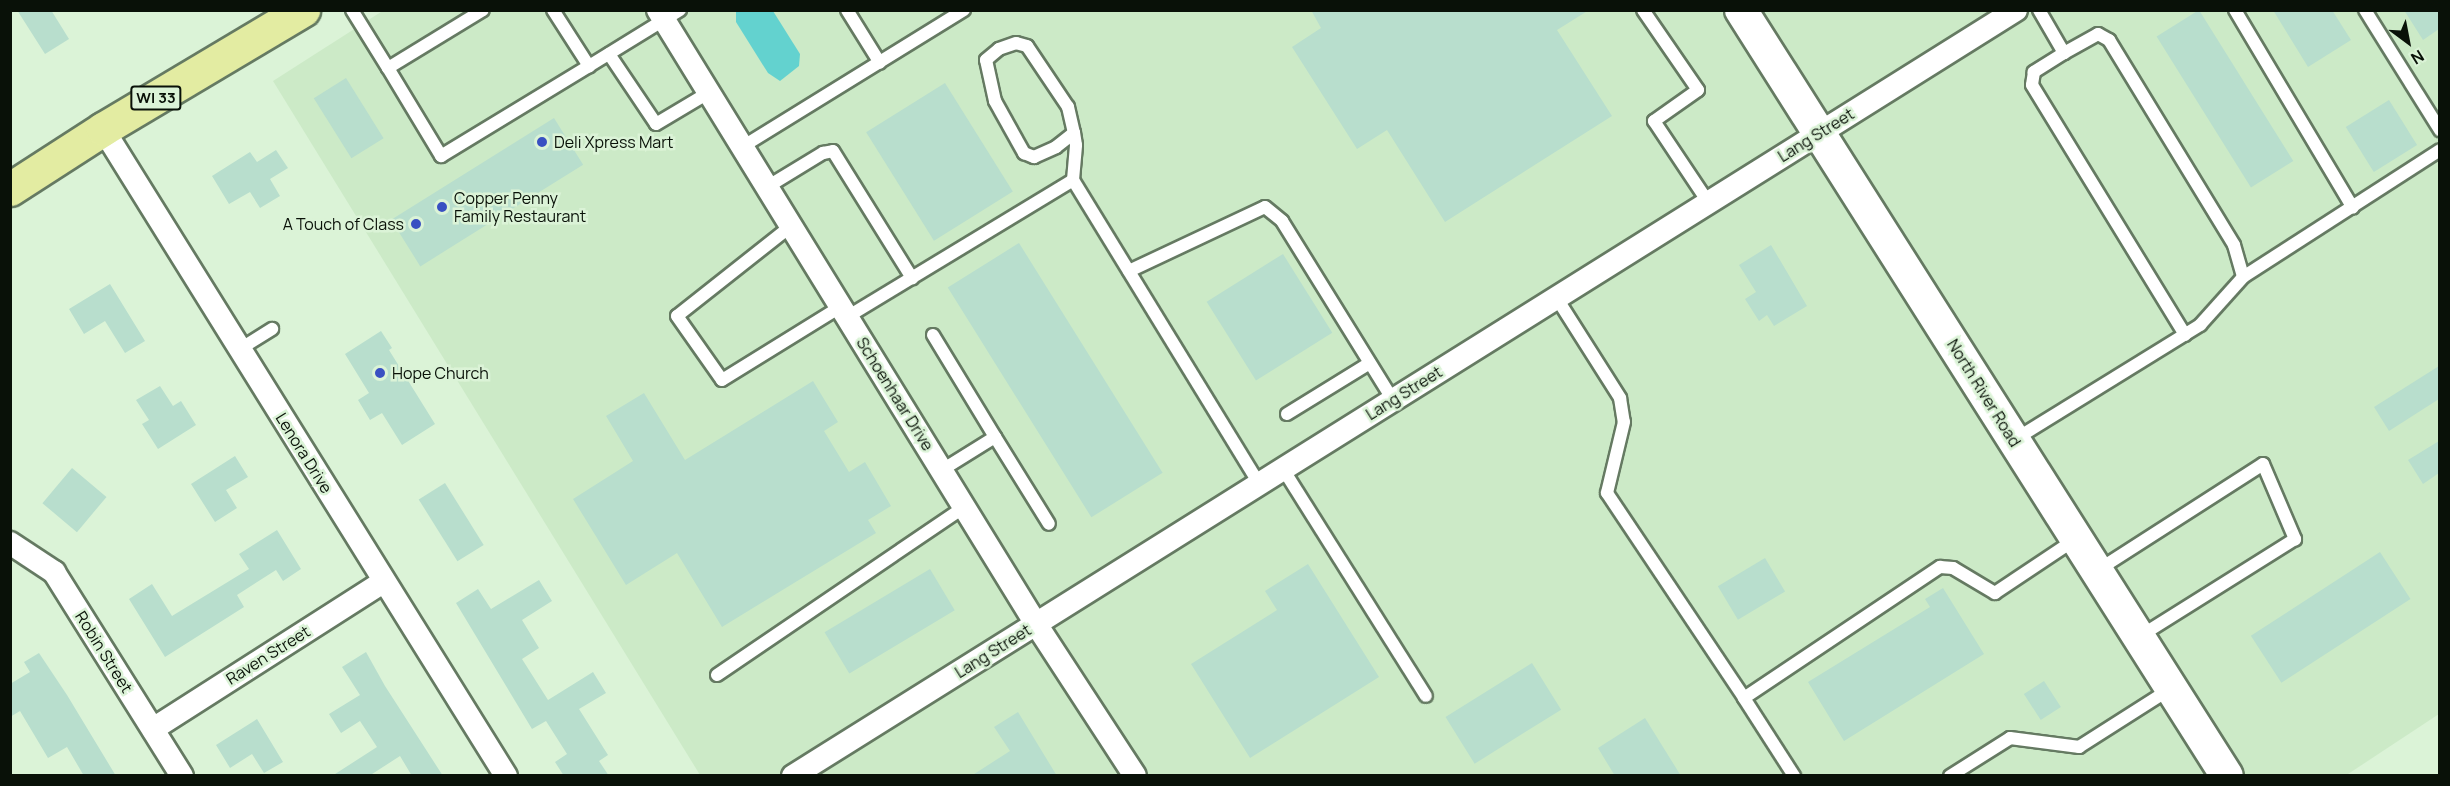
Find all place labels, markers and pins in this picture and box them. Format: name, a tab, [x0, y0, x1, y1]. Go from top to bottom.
place label: Deli Xpress Mart	[554, 132, 673, 152]
marker: Deli Xpress Mart	[535, 135, 549, 149]
place label: Copper Penny Family Restaurant	[454, 188, 586, 226]
marker: Copper Penny Family Restaurant	[435, 200, 449, 214]
place label: A Touch of Class	[283, 214, 404, 234]
marker: A Touch of Class	[409, 217, 423, 231]
place label: Hope Church	[392, 363, 489, 383]
marker: Hope Church	[373, 366, 387, 380]

